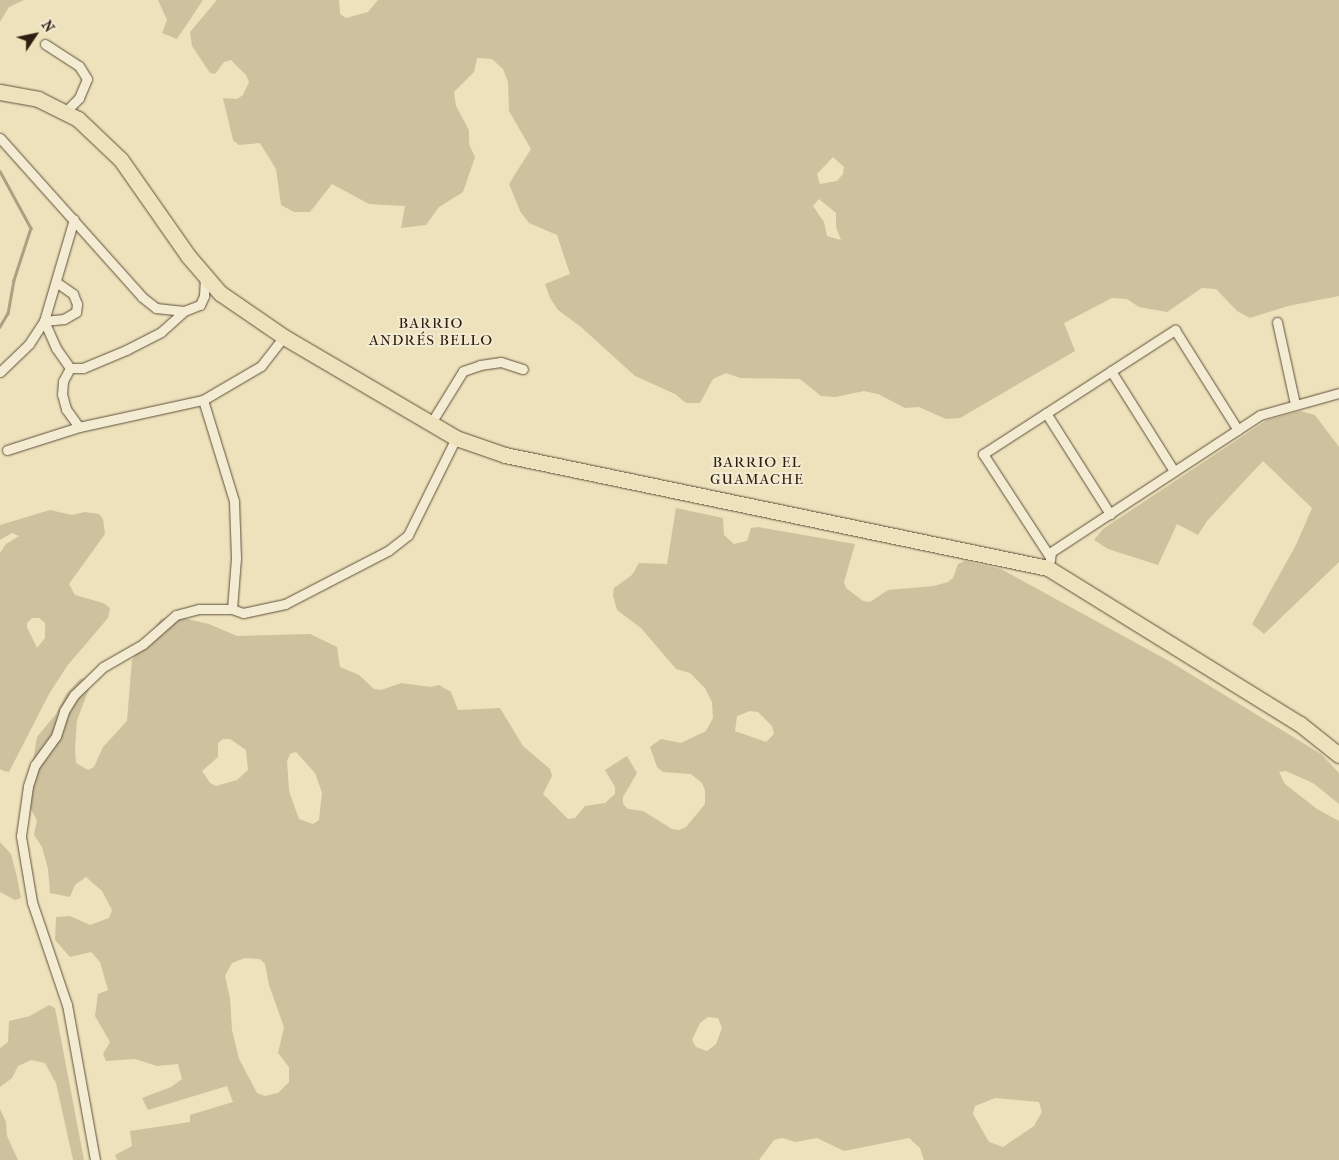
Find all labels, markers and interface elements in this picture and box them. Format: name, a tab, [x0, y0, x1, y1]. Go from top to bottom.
north arrow	[10, 10, 60, 60]
text: N	[38, 17, 58, 35]
district label: BARRIO ANDRÉS BELLO	[367, 314, 495, 349]
district label: BARRIO EL GUAMACHE	[709, 453, 805, 488]

